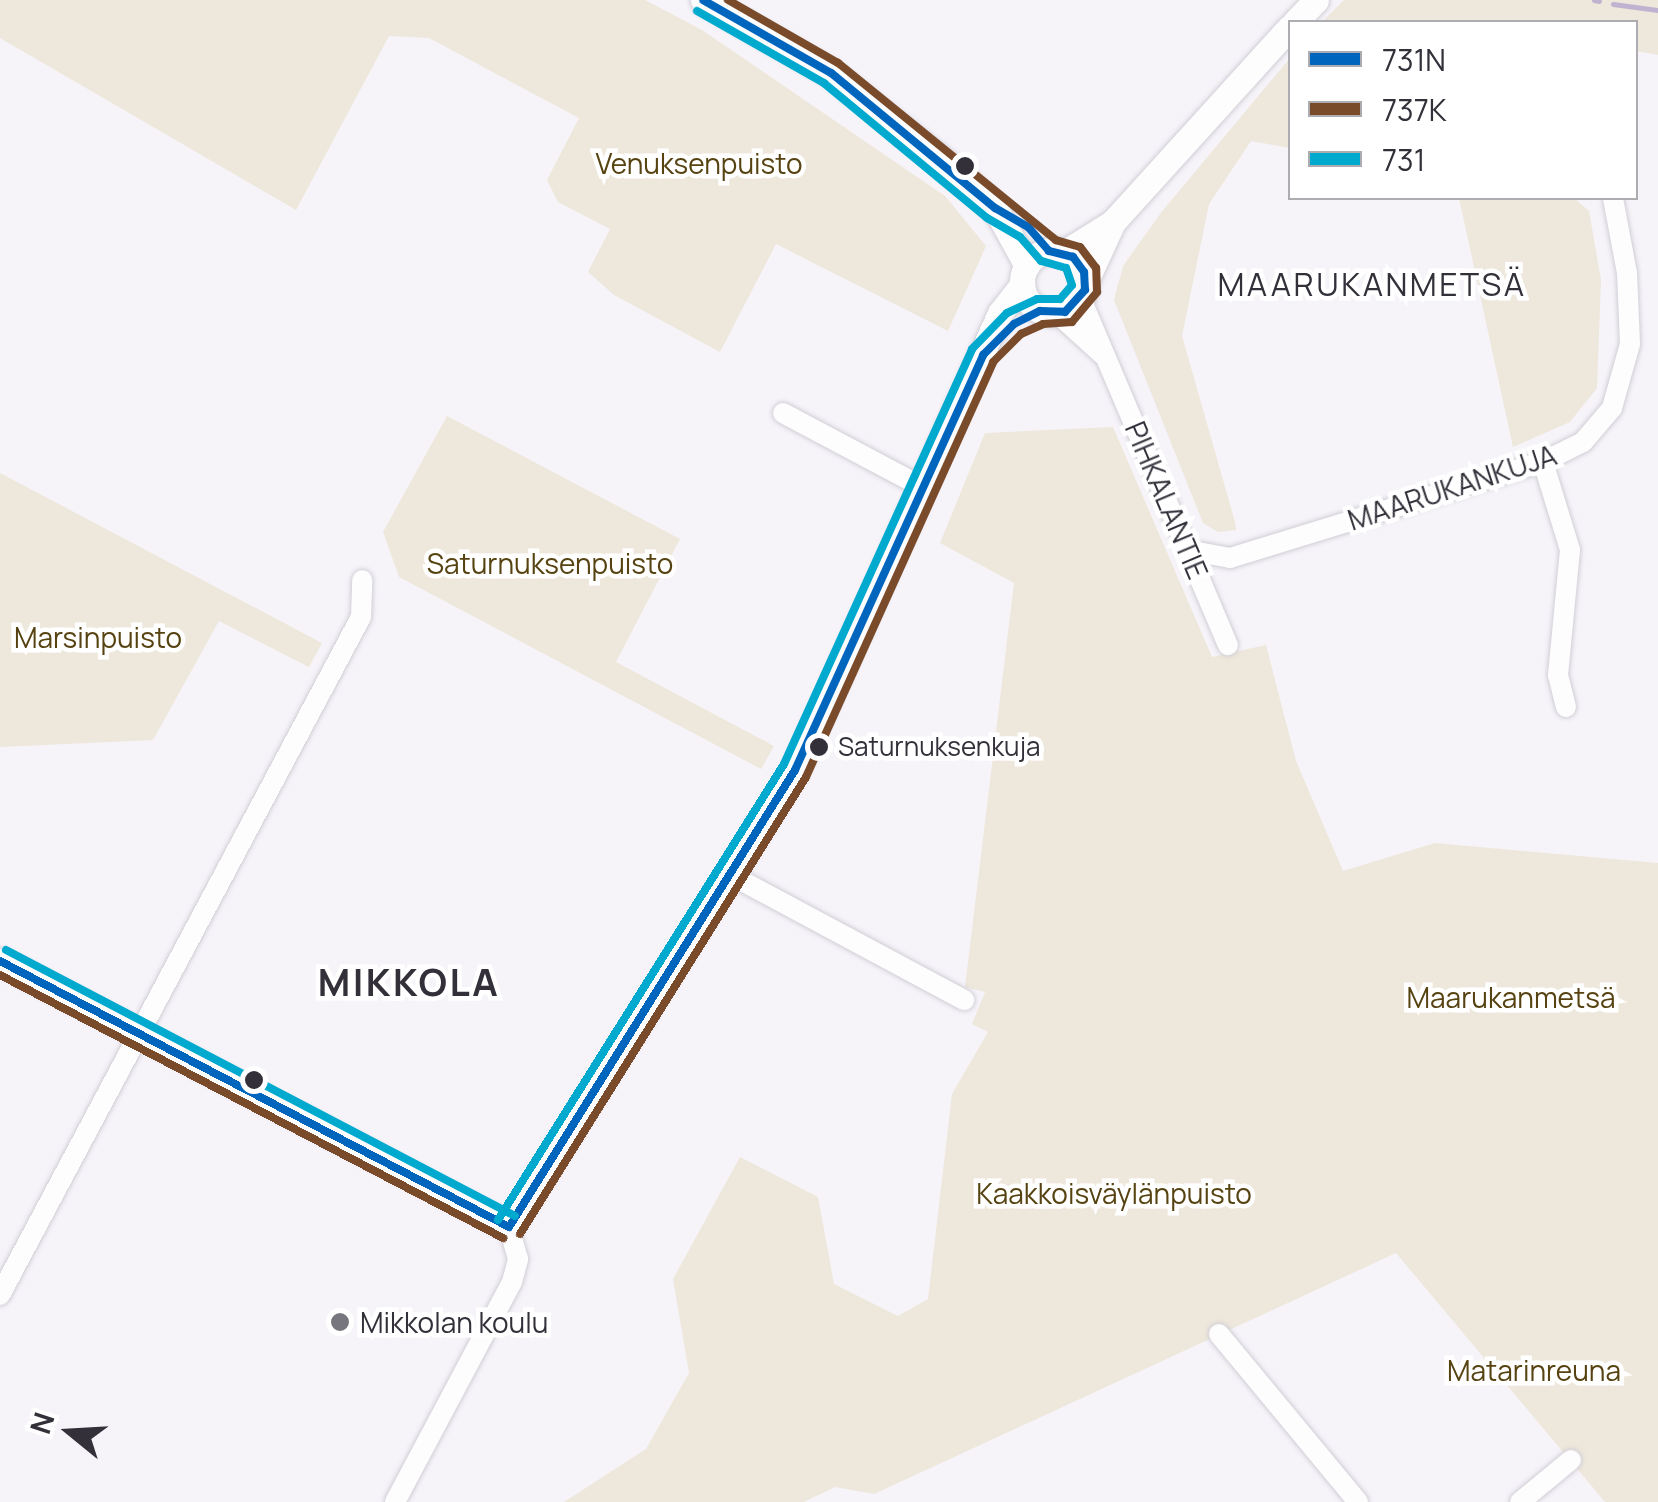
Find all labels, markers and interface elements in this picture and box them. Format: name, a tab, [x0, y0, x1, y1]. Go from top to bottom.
legend	[1288, 20, 1638, 200]
text: 731N	[1382, 39, 1446, 80]
text: 737K	[1382, 89, 1447, 130]
text: 731	[1382, 139, 1425, 180]
park label: Venuksenpuisto	[596, 146, 802, 180]
unlabelled marker	[955, 156, 975, 176]
district label: MAARUKANMETSÄ	[1217, 265, 1527, 303]
street label: PIHKALANTIE	[1119, 416, 1215, 584]
street label: MAARUKANKUJA	[1343, 437, 1561, 537]
park label: Saturnuksenpuisto	[427, 546, 673, 580]
park label: Marsinpuisto	[14, 620, 182, 654]
place label: Saturnuksenkuja	[838, 731, 1040, 763]
marker: Saturnuksenkuja	[809, 737, 829, 757]
district label: MIKKOLA	[318, 959, 500, 1005]
park label: Maarukanmetsä	[1407, 980, 1615, 1014]
unlabelled marker	[244, 1070, 264, 1090]
park label: Kaakkoisväylänpuisto	[976, 1176, 1252, 1210]
place label: Mikkolan koulu	[360, 1305, 548, 1339]
marker: Mikkolan koulu	[329, 1311, 351, 1333]
park label: Matarinreuna	[1447, 1353, 1621, 1387]
north arrow	[20, 1382, 120, 1482]
text: N	[20, 1407, 63, 1438]

